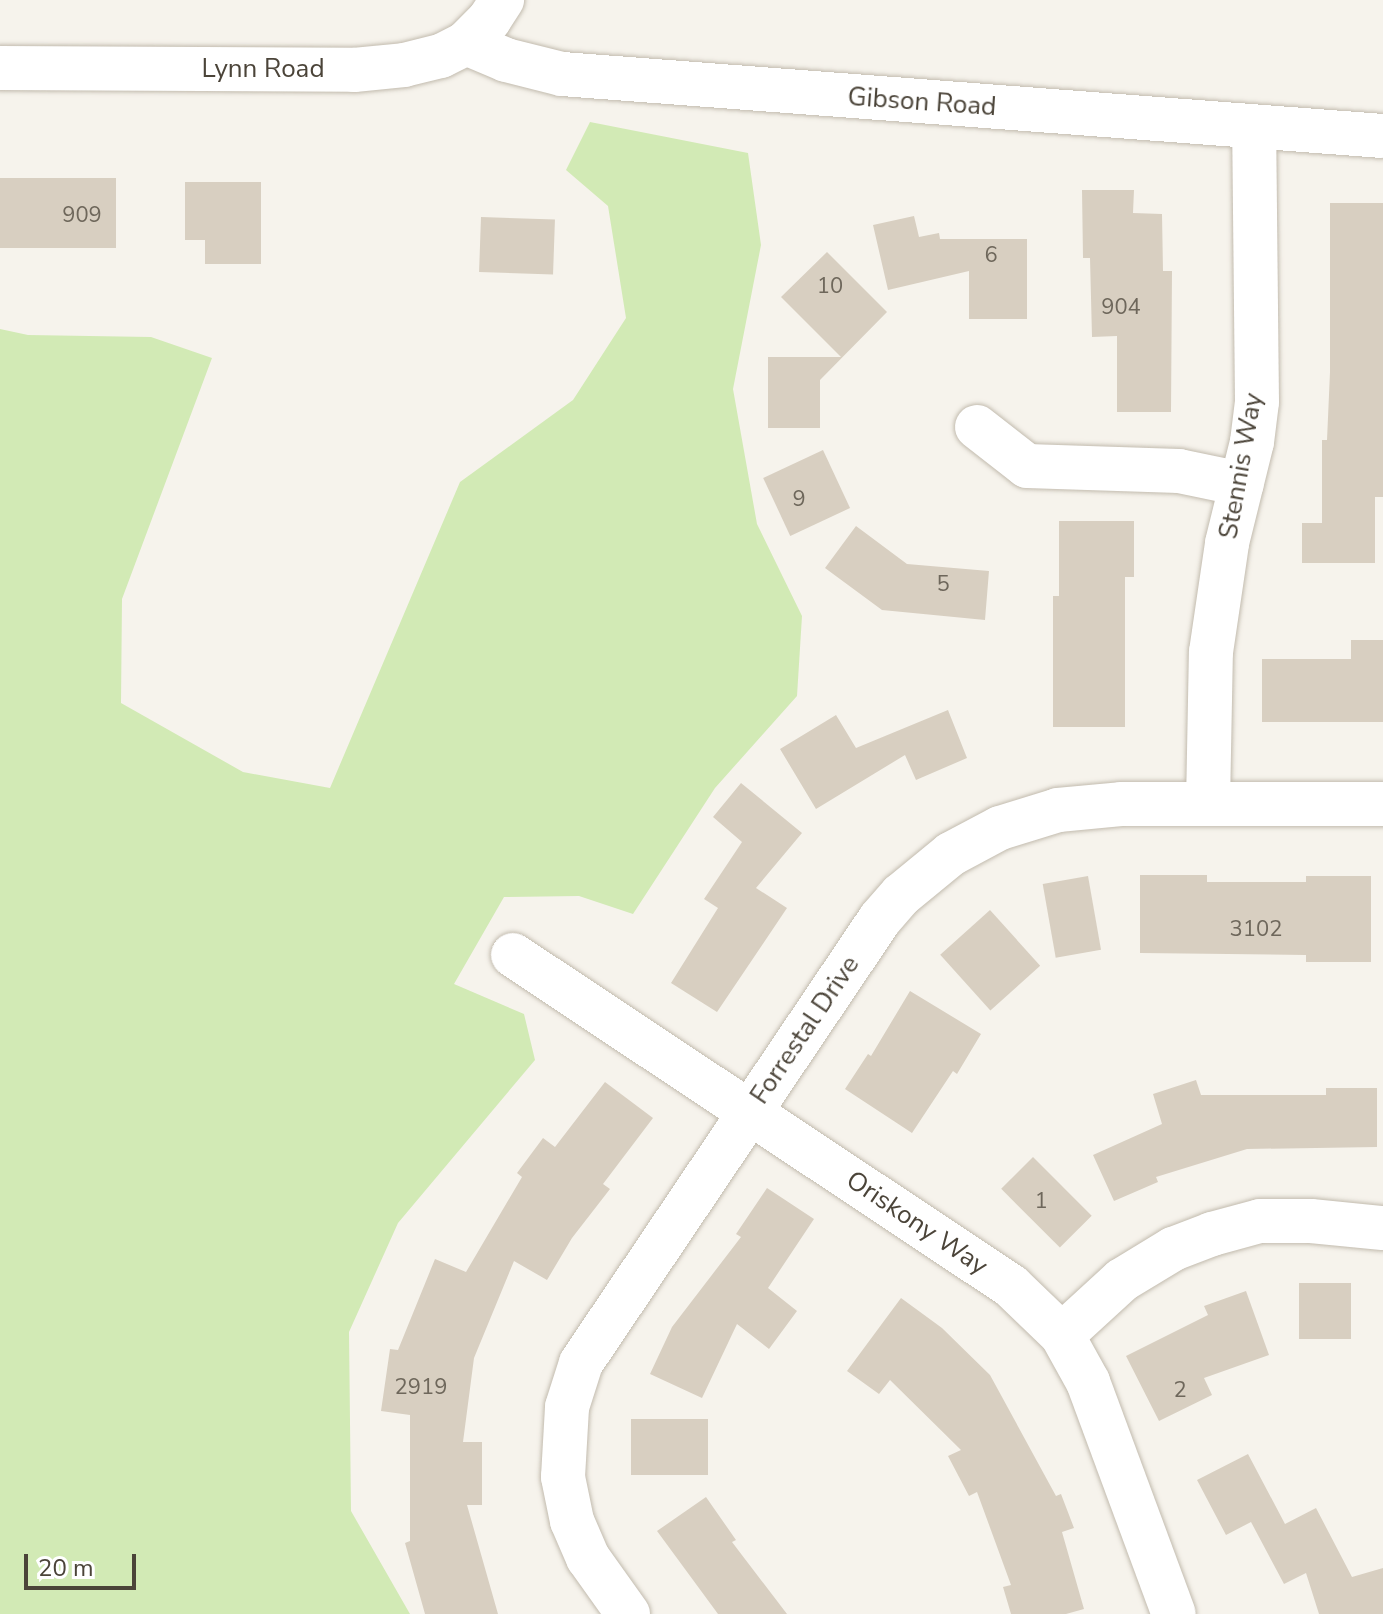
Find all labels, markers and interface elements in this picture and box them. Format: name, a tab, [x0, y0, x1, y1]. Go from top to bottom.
street label: Lynn Road	[201, 53, 325, 85]
street label: Gibson Road	[847, 81, 997, 123]
house number: 909	[62, 203, 102, 229]
house number: 6	[984, 243, 998, 269]
house number: 10	[817, 274, 843, 300]
house number: 904	[1101, 295, 1141, 321]
street label: Stennis Way	[1213, 391, 1269, 541]
house number: 9	[792, 487, 806, 513]
house number: 5	[936, 572, 950, 598]
house number: 3102	[1230, 917, 1282, 943]
street label: Forrestal Drive	[744, 950, 866, 1110]
street label: Oriskony Way	[840, 1164, 994, 1282]
house number: 1	[1034, 1189, 1048, 1215]
house number: 2919	[395, 1375, 447, 1401]
house number: 2	[1173, 1378, 1187, 1404]
scale bar	[28, 1538, 140, 1588]
text: 20 m	[38, 1552, 94, 1584]

